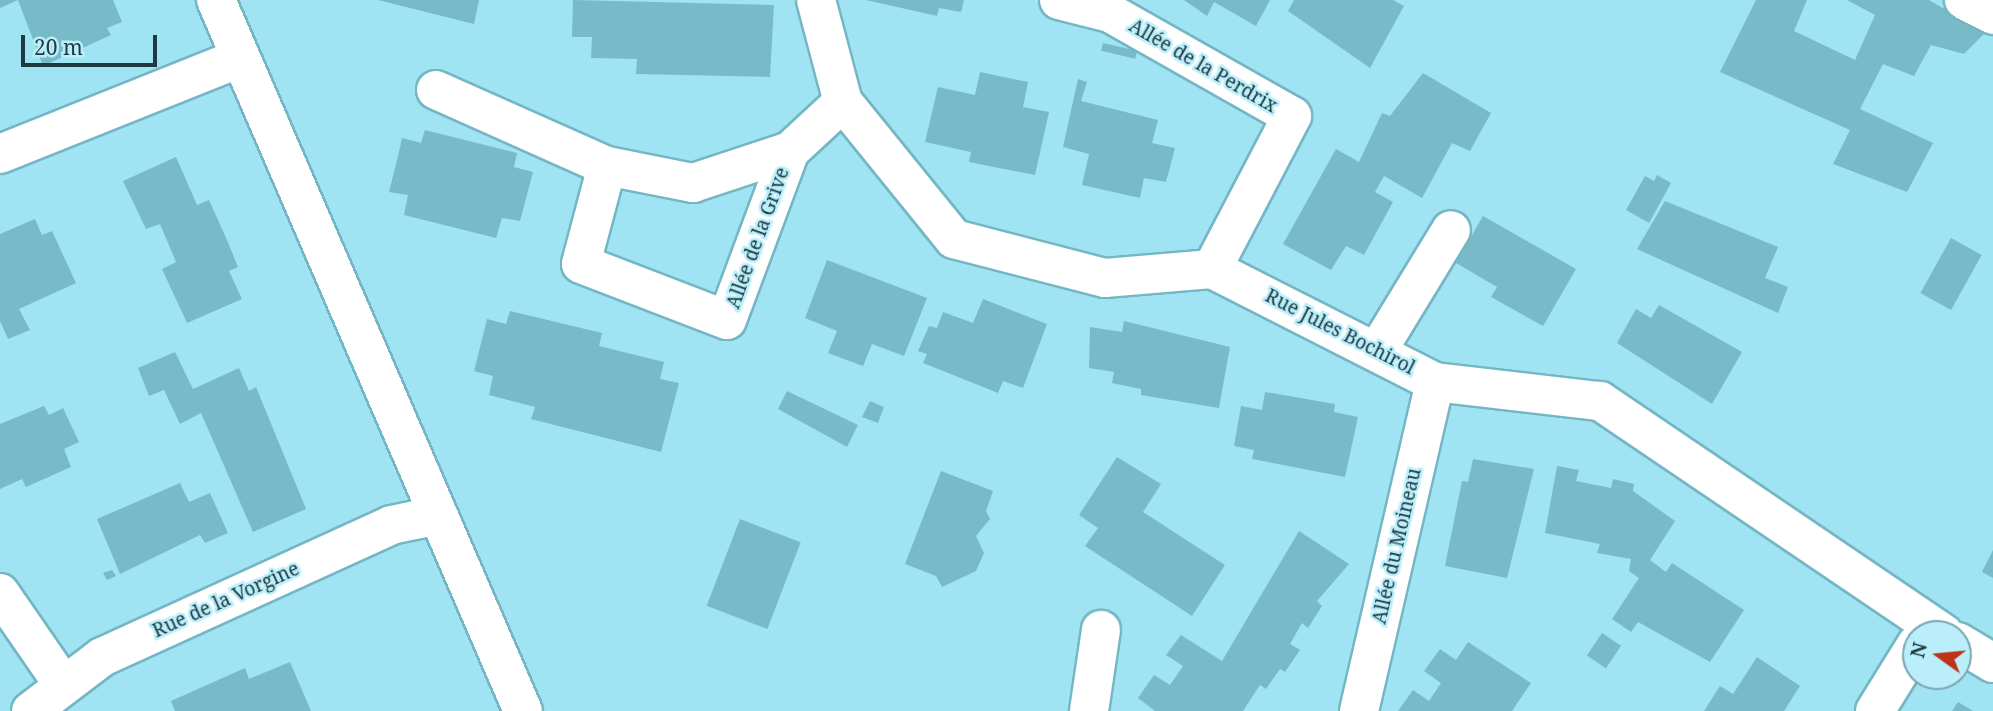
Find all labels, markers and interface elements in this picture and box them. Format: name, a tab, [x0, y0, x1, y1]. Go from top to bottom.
street label: Allée de la Perdrix	[1125, 14, 1281, 118]
scale bar	[24, 21, 161, 65]
text: 20 m	[34, 33, 83, 61]
street label: Allée de la Grive	[722, 164, 794, 312]
street label: Rue Jules Bochirol	[1261, 284, 1419, 380]
street label: Allée du Moineau	[1368, 466, 1426, 626]
street label: Rue de la Vorgine	[149, 557, 303, 643]
north arrow	[1902, 620, 1972, 690]
text: N	[1904, 639, 1933, 661]

